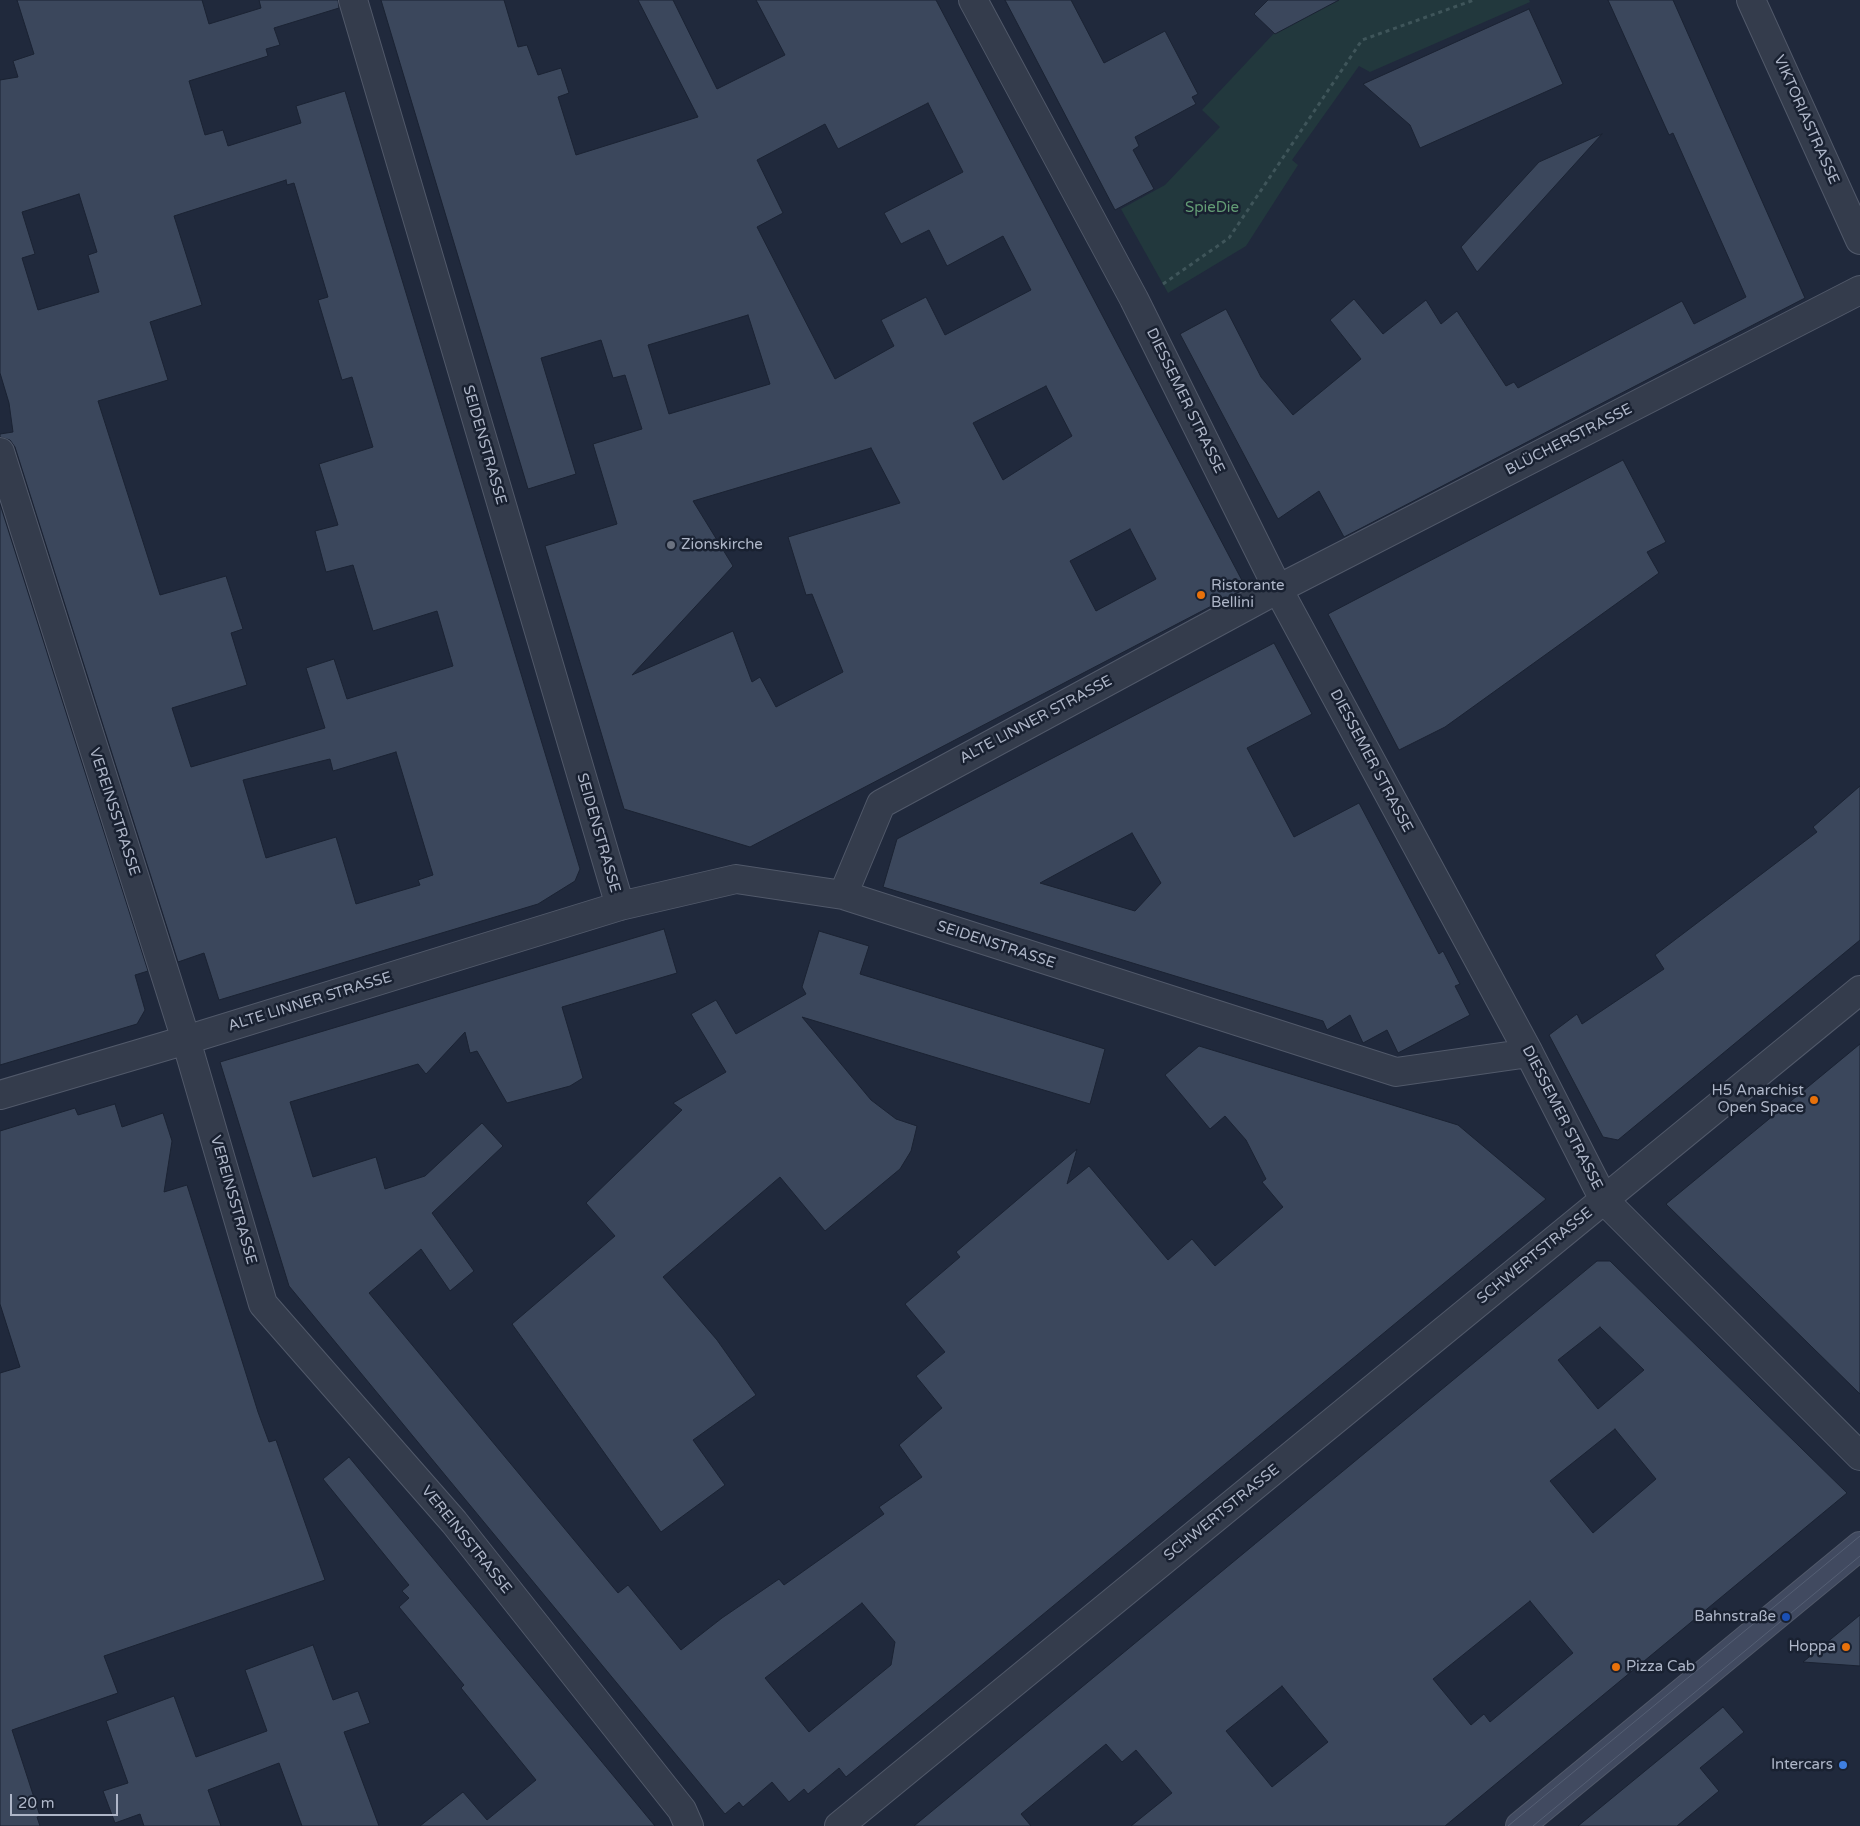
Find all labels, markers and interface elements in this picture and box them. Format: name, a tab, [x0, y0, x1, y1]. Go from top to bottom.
street label: VIKTORIASTRASSE	[1769, 53, 1843, 187]
park label: SpieDie	[1185, 199, 1239, 217]
street label: DIESSEMER STRASSE	[1142, 325, 1228, 477]
street label: SEIDENSTRASSE	[458, 383, 510, 507]
street label: BLÜCHERSTRASSE	[1503, 400, 1635, 480]
place label: Zionskirche	[681, 536, 763, 554]
marker: Zionskirche	[665, 539, 677, 551]
place label: Ristorante Bellini	[1211, 577, 1285, 612]
marker: Ristorante Bellini	[1195, 589, 1207, 601]
street label: ALTE LINNER STRASSE	[957, 672, 1115, 768]
street label: DIESSEMER STRASSE	[1326, 686, 1416, 836]
street label: VEREINSSTRASSE	[85, 746, 143, 878]
street label: SEIDENSTRASSE	[572, 771, 624, 895]
street label: SEIDENSTRASSE	[934, 917, 1058, 973]
street label: ALTE LINNER STRASSE	[226, 969, 394, 1035]
street label: DIESSEMER STRASSE	[1518, 1043, 1606, 1193]
place label: H5 Anarchist Open Space	[1711, 1082, 1804, 1117]
marker: H5 Anarchist Open Space	[1808, 1094, 1820, 1106]
street label: VEREINSSTRASSE	[206, 1133, 260, 1267]
street label: SCHWERTSTRASSE	[1474, 1204, 1596, 1308]
street label: SCHWERTSTRASSE	[1161, 1461, 1283, 1565]
street label: VEREINSSTRASSE	[417, 1482, 515, 1598]
place label: Bahnstraße	[1694, 1608, 1776, 1626]
marker: Bahnstraße	[1780, 1611, 1792, 1623]
place label: Hoppa	[1788, 1638, 1836, 1656]
marker: Hoppa	[1840, 1641, 1852, 1653]
place label: Pizza Cab	[1626, 1658, 1695, 1676]
marker: Pizza Cab	[1610, 1661, 1622, 1673]
place label: Intercars	[1771, 1756, 1833, 1774]
marker: Intercars	[1837, 1759, 1849, 1771]
scale bar	[12, 1784, 120, 1816]
text: 20 m	[18, 1794, 55, 1812]

